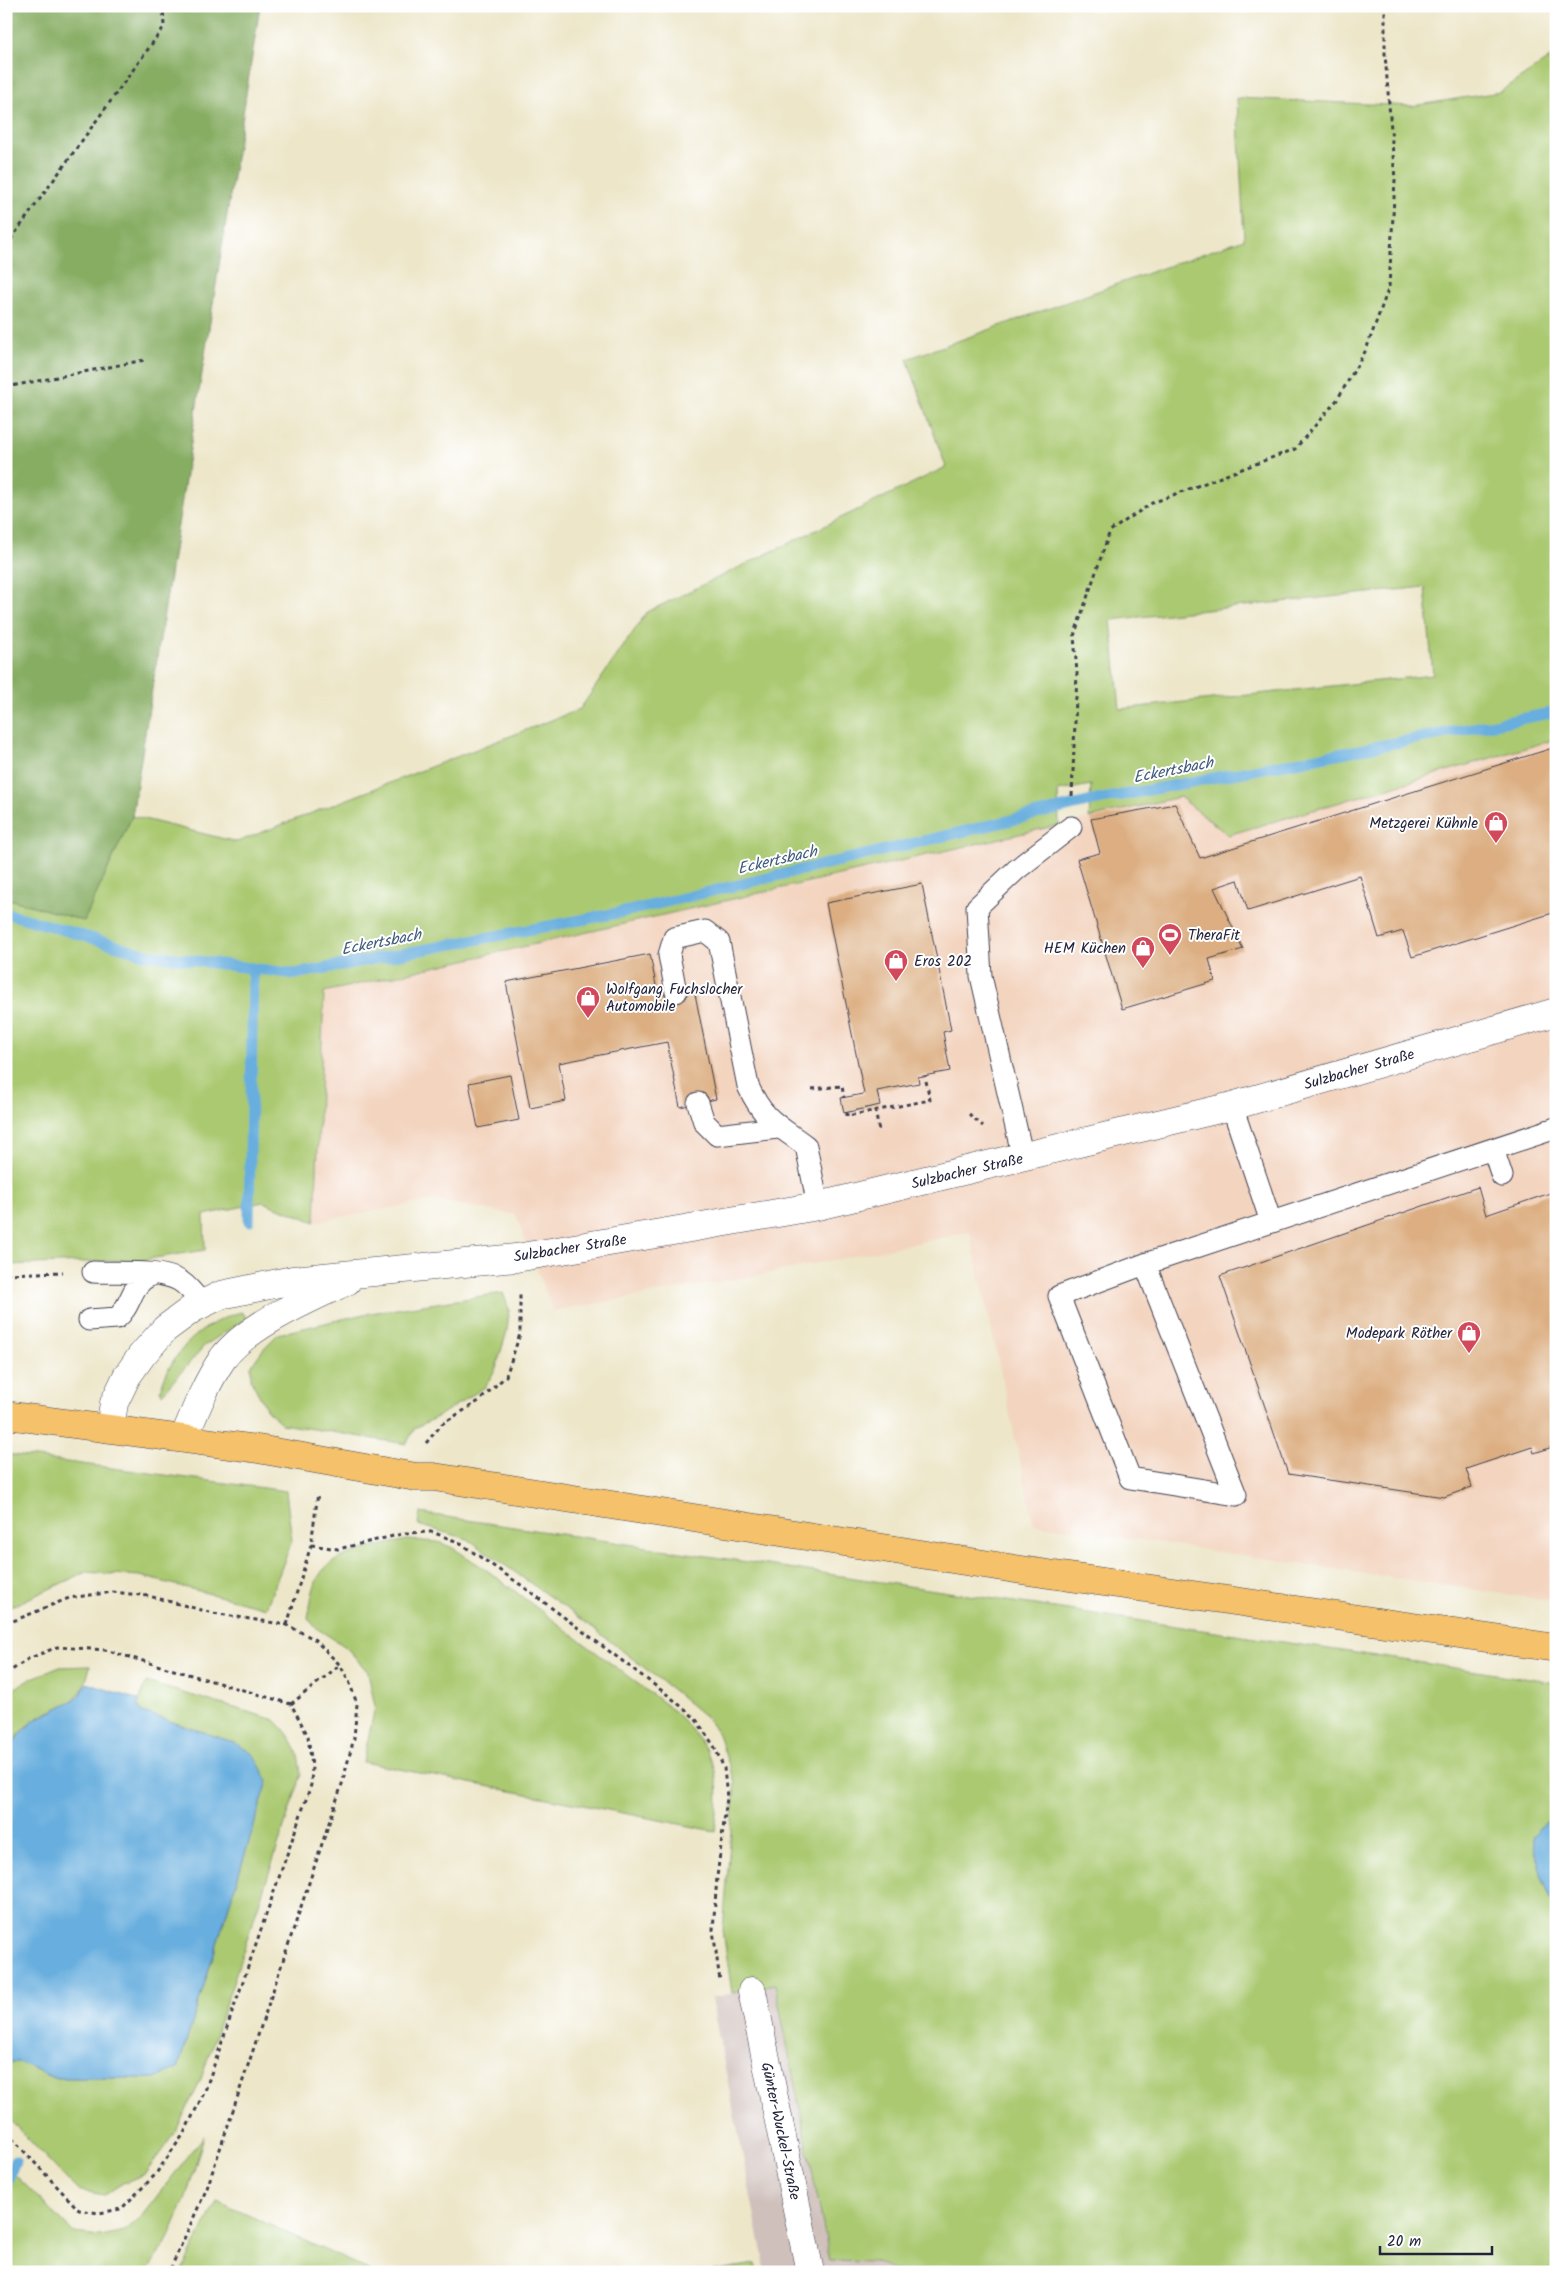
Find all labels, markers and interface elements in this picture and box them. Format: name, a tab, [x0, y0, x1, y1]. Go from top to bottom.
water label: Eckertsbach	[1131, 750, 1217, 790]
shop icon: Metzgerei Kühnle	[1483, 810, 1509, 844]
place label: Metzgerei Kühnle	[1369, 812, 1478, 836]
water label: Eckertsbach	[735, 839, 821, 882]
water label: Eckertsbach	[339, 922, 425, 962]
sports icon: TheraFit	[1157, 922, 1183, 956]
place label: TheraFit	[1188, 924, 1240, 948]
shop icon: HEM Küchen	[1130, 935, 1156, 969]
place label: HEM Küchen	[1044, 937, 1126, 961]
shop icon: Eros 202	[883, 948, 909, 982]
place label: Eros 202	[914, 950, 972, 974]
place label: Wolfgang Fuchslocher Automobile	[606, 978, 743, 1019]
shop icon: Wolfgang Fuchslocher Automobile	[575, 985, 601, 1019]
street label: Sulzbacher Straße	[1301, 1043, 1418, 1097]
street label: Sulzbacher Straße	[909, 1147, 1026, 1197]
street label: Sulzbacher Straße	[512, 1228, 629, 1270]
shop icon: Modepark Röther	[1456, 1320, 1482, 1354]
place label: Modepark Röther	[1346, 1322, 1453, 1346]
street label: Günter-Wuckel-Straße	[754, 2060, 806, 2202]
scale bar	[1380, 2223, 1492, 2255]
text: 20 m	[1387, 2230, 1421, 2254]

